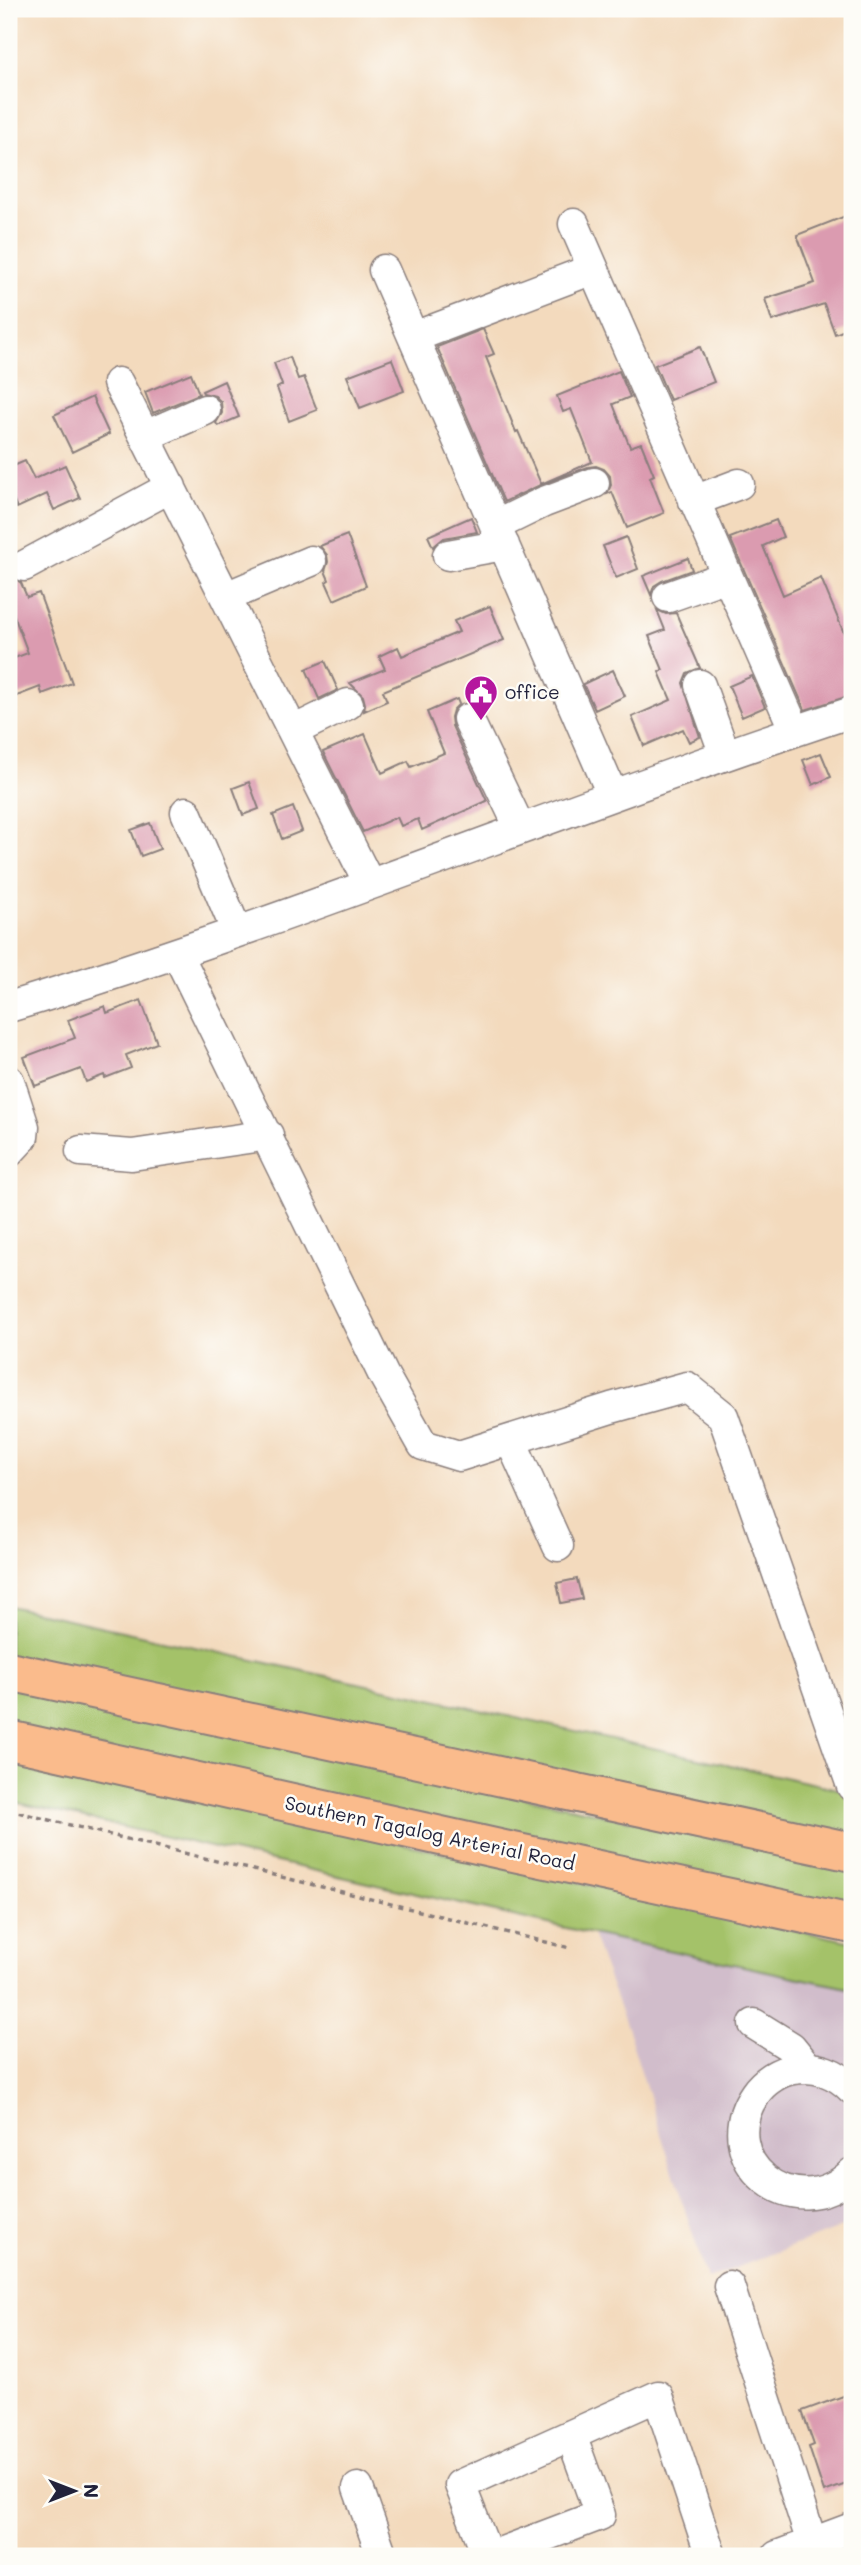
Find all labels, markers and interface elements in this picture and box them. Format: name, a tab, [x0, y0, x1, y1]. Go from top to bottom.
public building icon: office	[462, 673, 500, 722]
place label: office	[505, 679, 560, 704]
street label: Southern Tagalog Arterial Road	[283, 1790, 577, 1876]
north arrow	[38, 2456, 108, 2526]
text: N	[79, 2484, 104, 2498]

